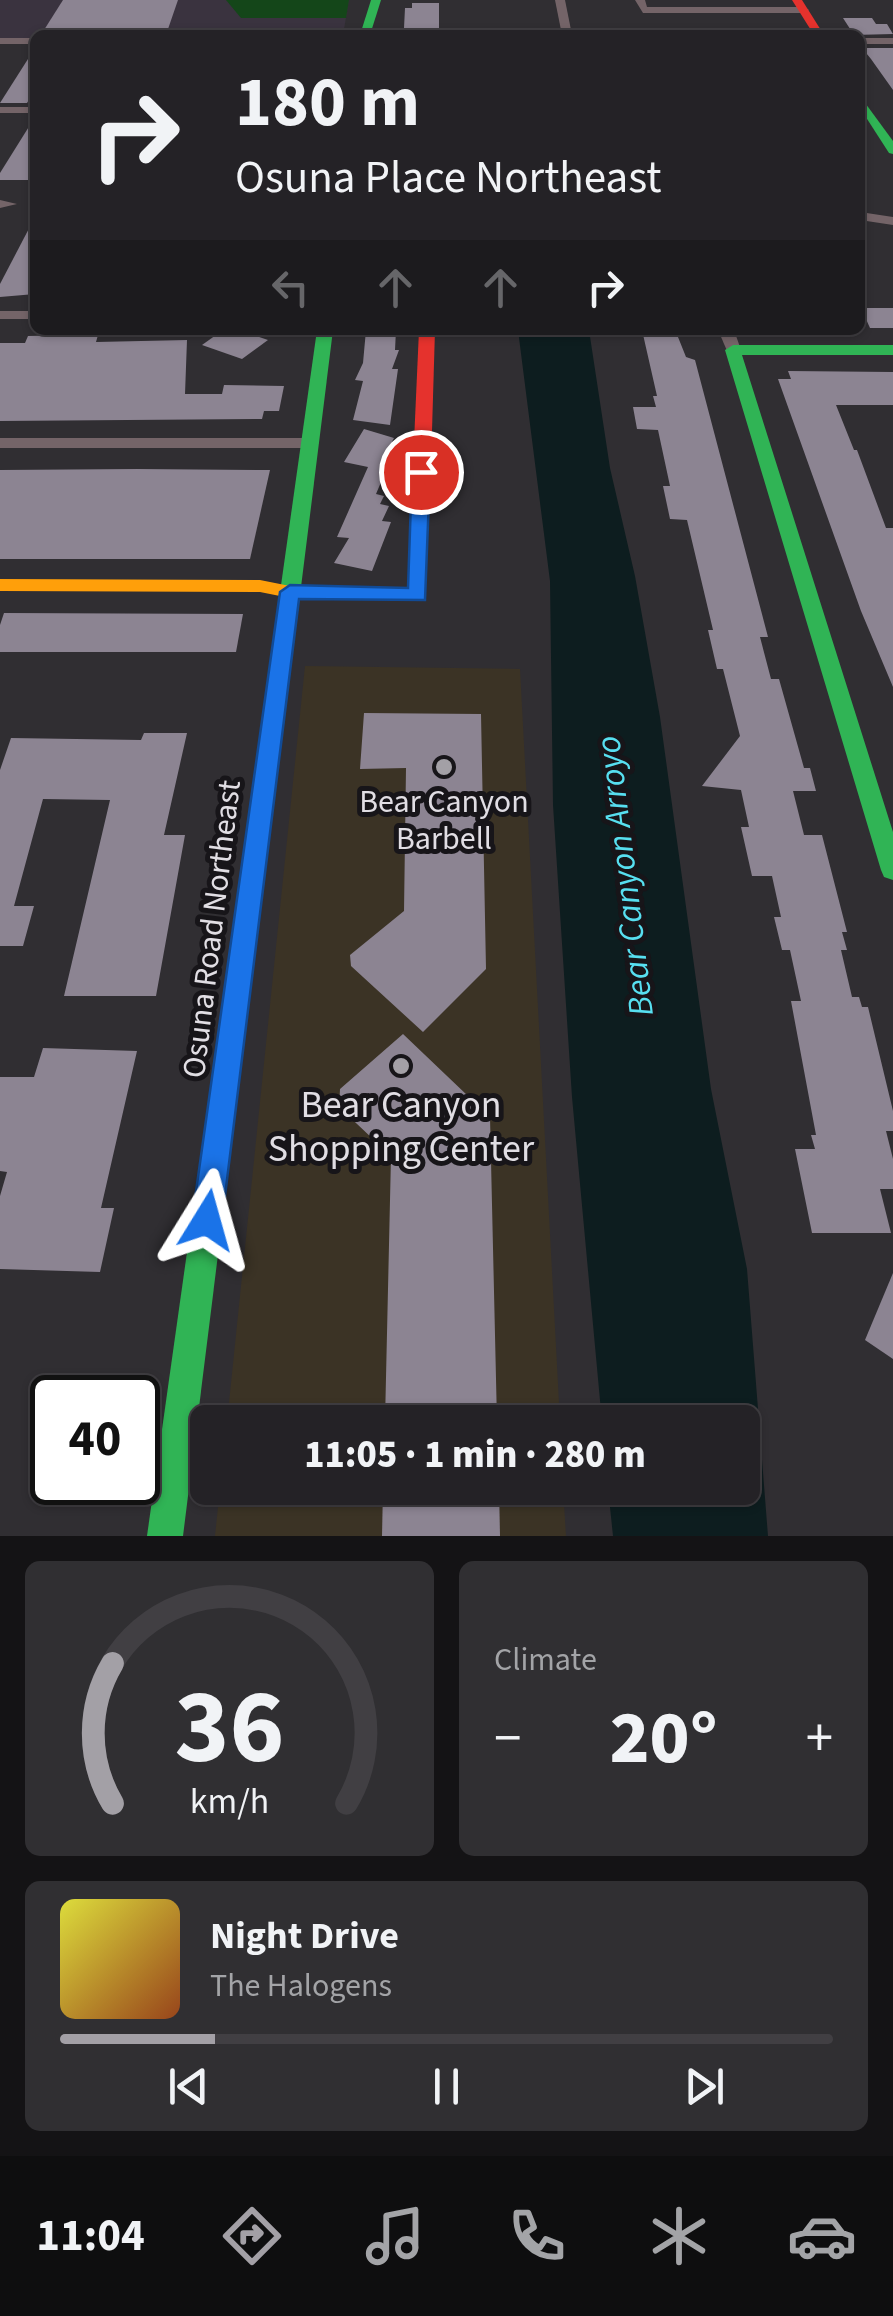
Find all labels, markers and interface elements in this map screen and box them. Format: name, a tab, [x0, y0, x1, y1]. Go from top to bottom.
text: 180 m	[235, 53, 420, 153]
icon: right	[70, 70, 200, 200]
text: Osuna Place Northeast	[235, 146, 661, 210]
icon: left	[263, 260, 318, 315]
icon: ahead	[368, 260, 423, 315]
icon: ahead	[473, 260, 528, 315]
icon: right	[578, 260, 633, 315]
pin	[379, 430, 464, 515]
icon: arrive	[394, 445, 449, 500]
water label: Bear Canyon Arroyo	[583, 733, 667, 1019]
marker: Bear Canyon Barbell	[433, 756, 455, 778]
street label: Osuna Road Northeast	[171, 777, 253, 1081]
place label: Bear Canyon Barbell	[359, 779, 529, 862]
marker: Bear Canyon Shopping Center	[390, 1055, 412, 1077]
place label: Bear Canyon Shopping Center	[268, 1078, 535, 1176]
position arrow	[155, 1168, 259, 1272]
speed limit sign: 40	[30, 1375, 160, 1505]
text: 11:05 · 1 min · 280 m	[304, 1428, 646, 1482]
text: Climate	[494, 1637, 597, 1683]
text: 36	[175, 1655, 284, 1803]
text: 20°	[610, 1685, 717, 1792]
text: −	[494, 1700, 521, 1778]
text: +	[806, 1700, 833, 1778]
text: km/h	[190, 1776, 269, 1827]
text: Night Drive	[210, 1909, 399, 1963]
text: The Halogens	[210, 1963, 392, 2009]
icon: previous	[161, 2059, 216, 2114]
icon: pause	[419, 2059, 474, 2114]
icon: next	[677, 2059, 732, 2114]
icon: directions	[217, 2201, 287, 2271]
icon: music	[360, 2201, 430, 2271]
icon: phone	[502, 2201, 572, 2271]
icon: climate	[644, 2201, 714, 2271]
icon: car	[787, 2201, 857, 2271]
text: 11:04	[36, 2204, 145, 2268]

